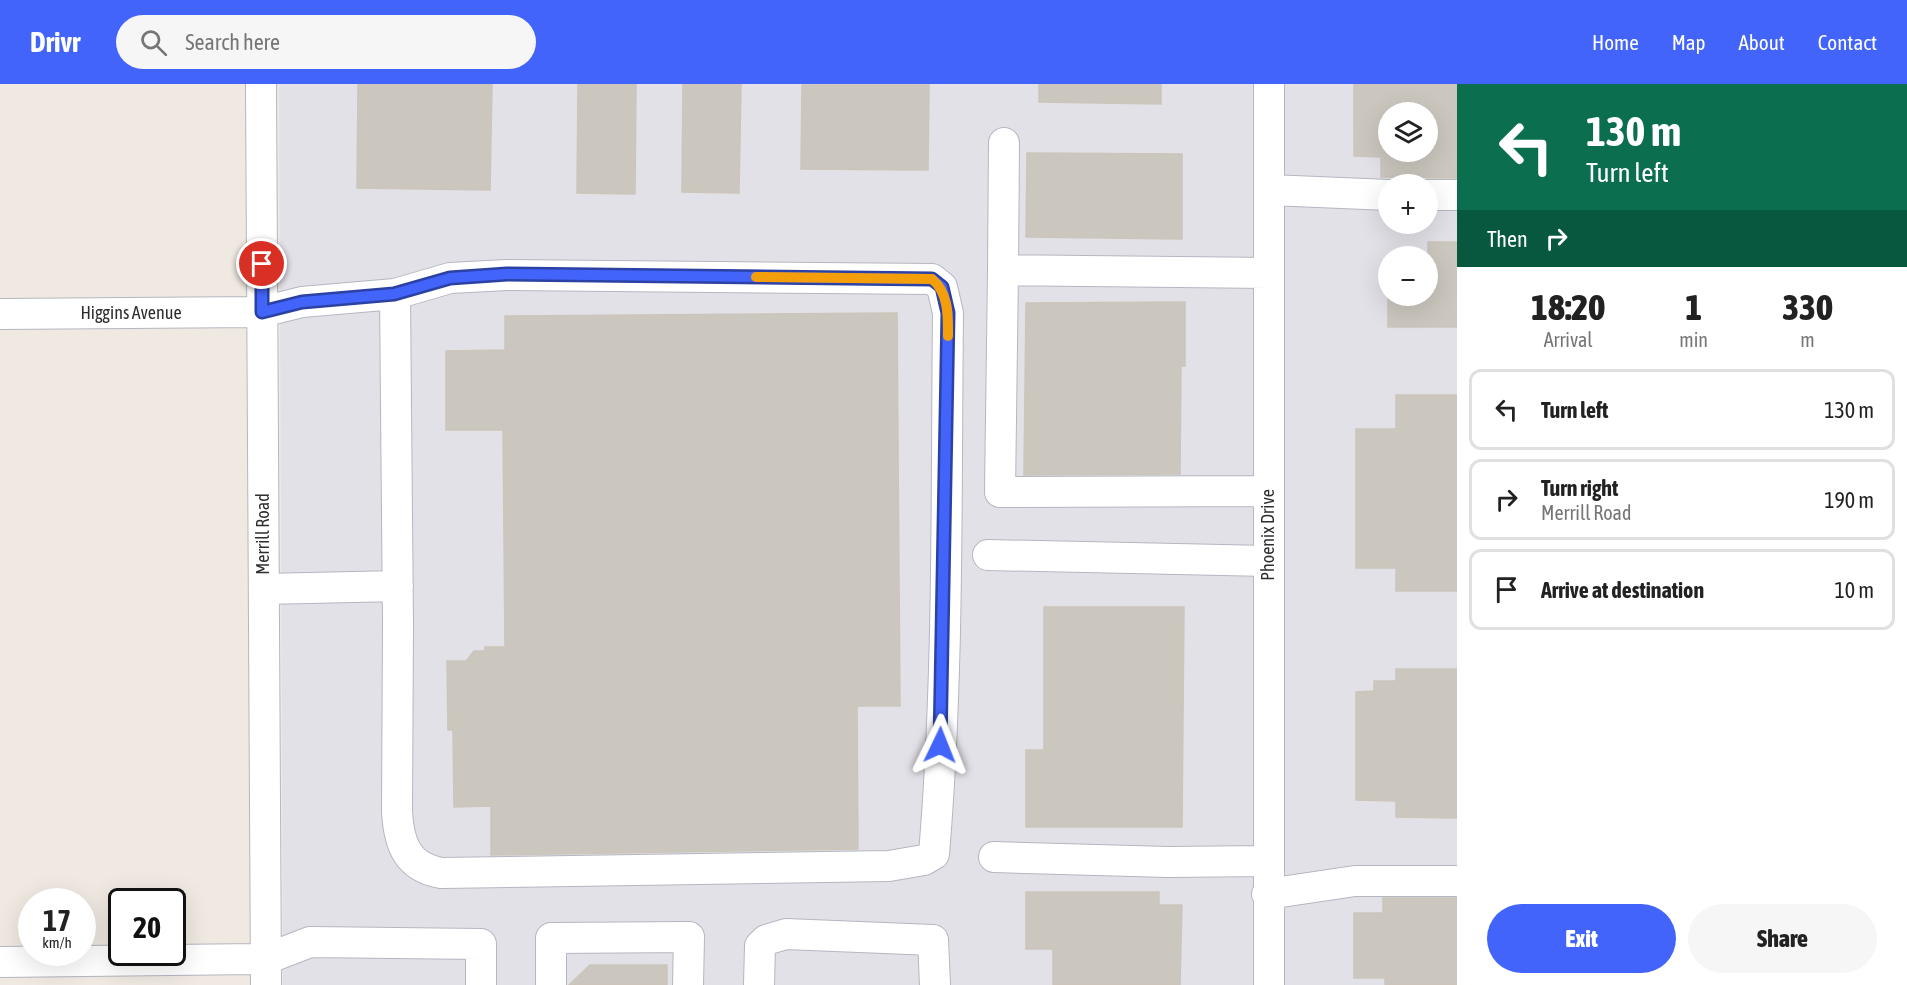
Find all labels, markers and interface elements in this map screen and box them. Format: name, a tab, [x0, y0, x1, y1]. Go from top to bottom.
search box	[116, 15, 536, 69]
text: Drivr	[30, 26, 80, 58]
icon: search	[137, 26, 170, 59]
text: Search here	[185, 29, 280, 55]
text: Home	[1592, 30, 1639, 54]
text: Map	[1672, 30, 1706, 54]
text: About	[1739, 30, 1785, 54]
text: Contact	[1818, 30, 1877, 54]
map controls	[1378, 102, 1438, 306]
button: layers	[1378, 102, 1438, 162]
text: 130 m	[1586, 107, 1681, 155]
icon: left	[1487, 108, 1565, 186]
text: Turn left	[1586, 157, 1669, 188]
button: +	[1378, 174, 1438, 234]
icon: right	[1540, 222, 1573, 255]
text: Then	[1487, 226, 1528, 252]
pin	[236, 238, 287, 289]
button: −	[1378, 246, 1438, 306]
icon: arrive	[245, 247, 278, 280]
text: 18:20	[1531, 286, 1605, 328]
text: 1	[1685, 286, 1702, 328]
text: 330	[1782, 286, 1833, 328]
street label: Higgins Avenue	[80, 302, 182, 323]
text: Arrival	[1544, 328, 1593, 351]
text: min	[1679, 328, 1708, 351]
text: m	[1800, 328, 1815, 351]
icon: left	[1490, 393, 1523, 426]
text: Turn left	[1541, 397, 1608, 423]
text: 130 m	[1824, 397, 1874, 423]
text: Turn right	[1541, 475, 1618, 501]
icon: right	[1490, 483, 1523, 516]
text: 190 m	[1824, 487, 1874, 513]
street label: Phoenix Drive	[1257, 489, 1278, 581]
street label: Merrill Road	[252, 493, 273, 575]
text: Merrill Road	[1541, 501, 1631, 524]
icon: arrive	[1490, 573, 1523, 606]
text: Arrive at destination	[1541, 577, 1704, 603]
text: 10 m	[1834, 577, 1874, 603]
position arrow	[908, 713, 972, 777]
speed limit sign: 20	[108, 888, 186, 966]
text: 17	[43, 903, 71, 937]
button: Exit	[1487, 904, 1676, 973]
button: Share	[1688, 904, 1877, 973]
text: km/h	[42, 934, 72, 951]

